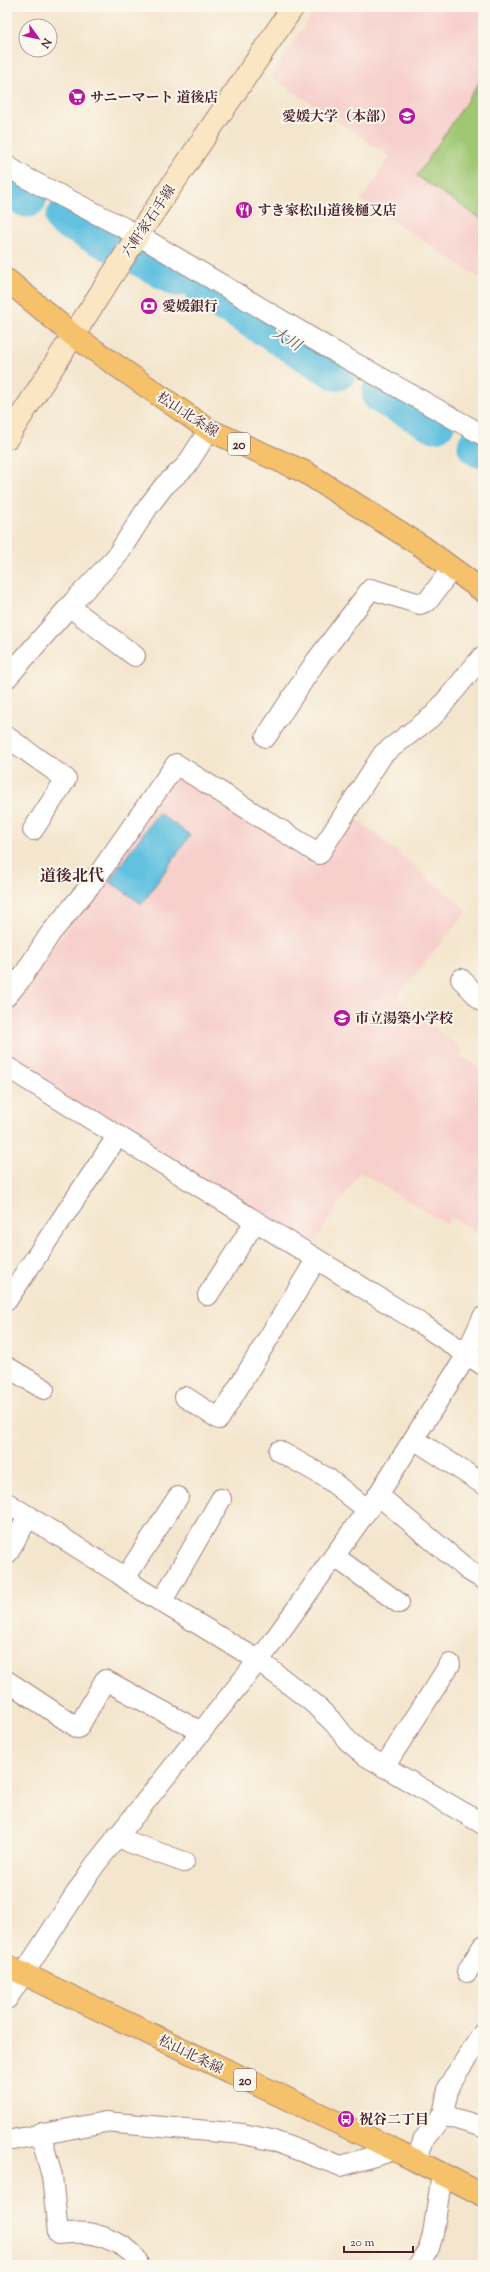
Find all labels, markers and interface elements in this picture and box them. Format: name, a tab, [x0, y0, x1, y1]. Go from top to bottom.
north arrow	[18, 18, 58, 58]
text: N	[36, 34, 55, 51]
supermarket icon: サニーマート 道後店	[67, 87, 87, 107]
place label: サニーマート 道後店	[90, 89, 218, 109]
school or university icon: 愛媛大学（本部）	[397, 106, 417, 126]
place label: 愛媛大学（本部）	[282, 108, 394, 128]
street label: 六軒家石手線	[118, 182, 181, 263]
restaurant icon: すき家松山道後樋又店	[234, 200, 254, 220]
place label: すき家松山道後樋又店	[257, 202, 397, 222]
bank icon: 愛媛銀行	[139, 296, 159, 316]
place label: 愛媛銀行	[162, 298, 218, 318]
water label: 大川	[268, 324, 306, 358]
street label: 松山北条線	[152, 388, 222, 443]
road number: 20	[228, 433, 250, 455]
district label: 道後北代	[40, 866, 104, 889]
school or university icon: 市立湯築小学校	[332, 1008, 352, 1028]
place label: 市立湯築小学校	[355, 1010, 453, 1030]
street label: 松山北条線	[154, 2031, 226, 2080]
road number: 20	[234, 2069, 256, 2091]
bus stop icon: 祝谷二丁目	[336, 2109, 356, 2129]
place label: 祝谷二丁目	[359, 2111, 429, 2131]
scale bar	[344, 2228, 413, 2254]
text: 20 m	[350, 2234, 375, 2252]

